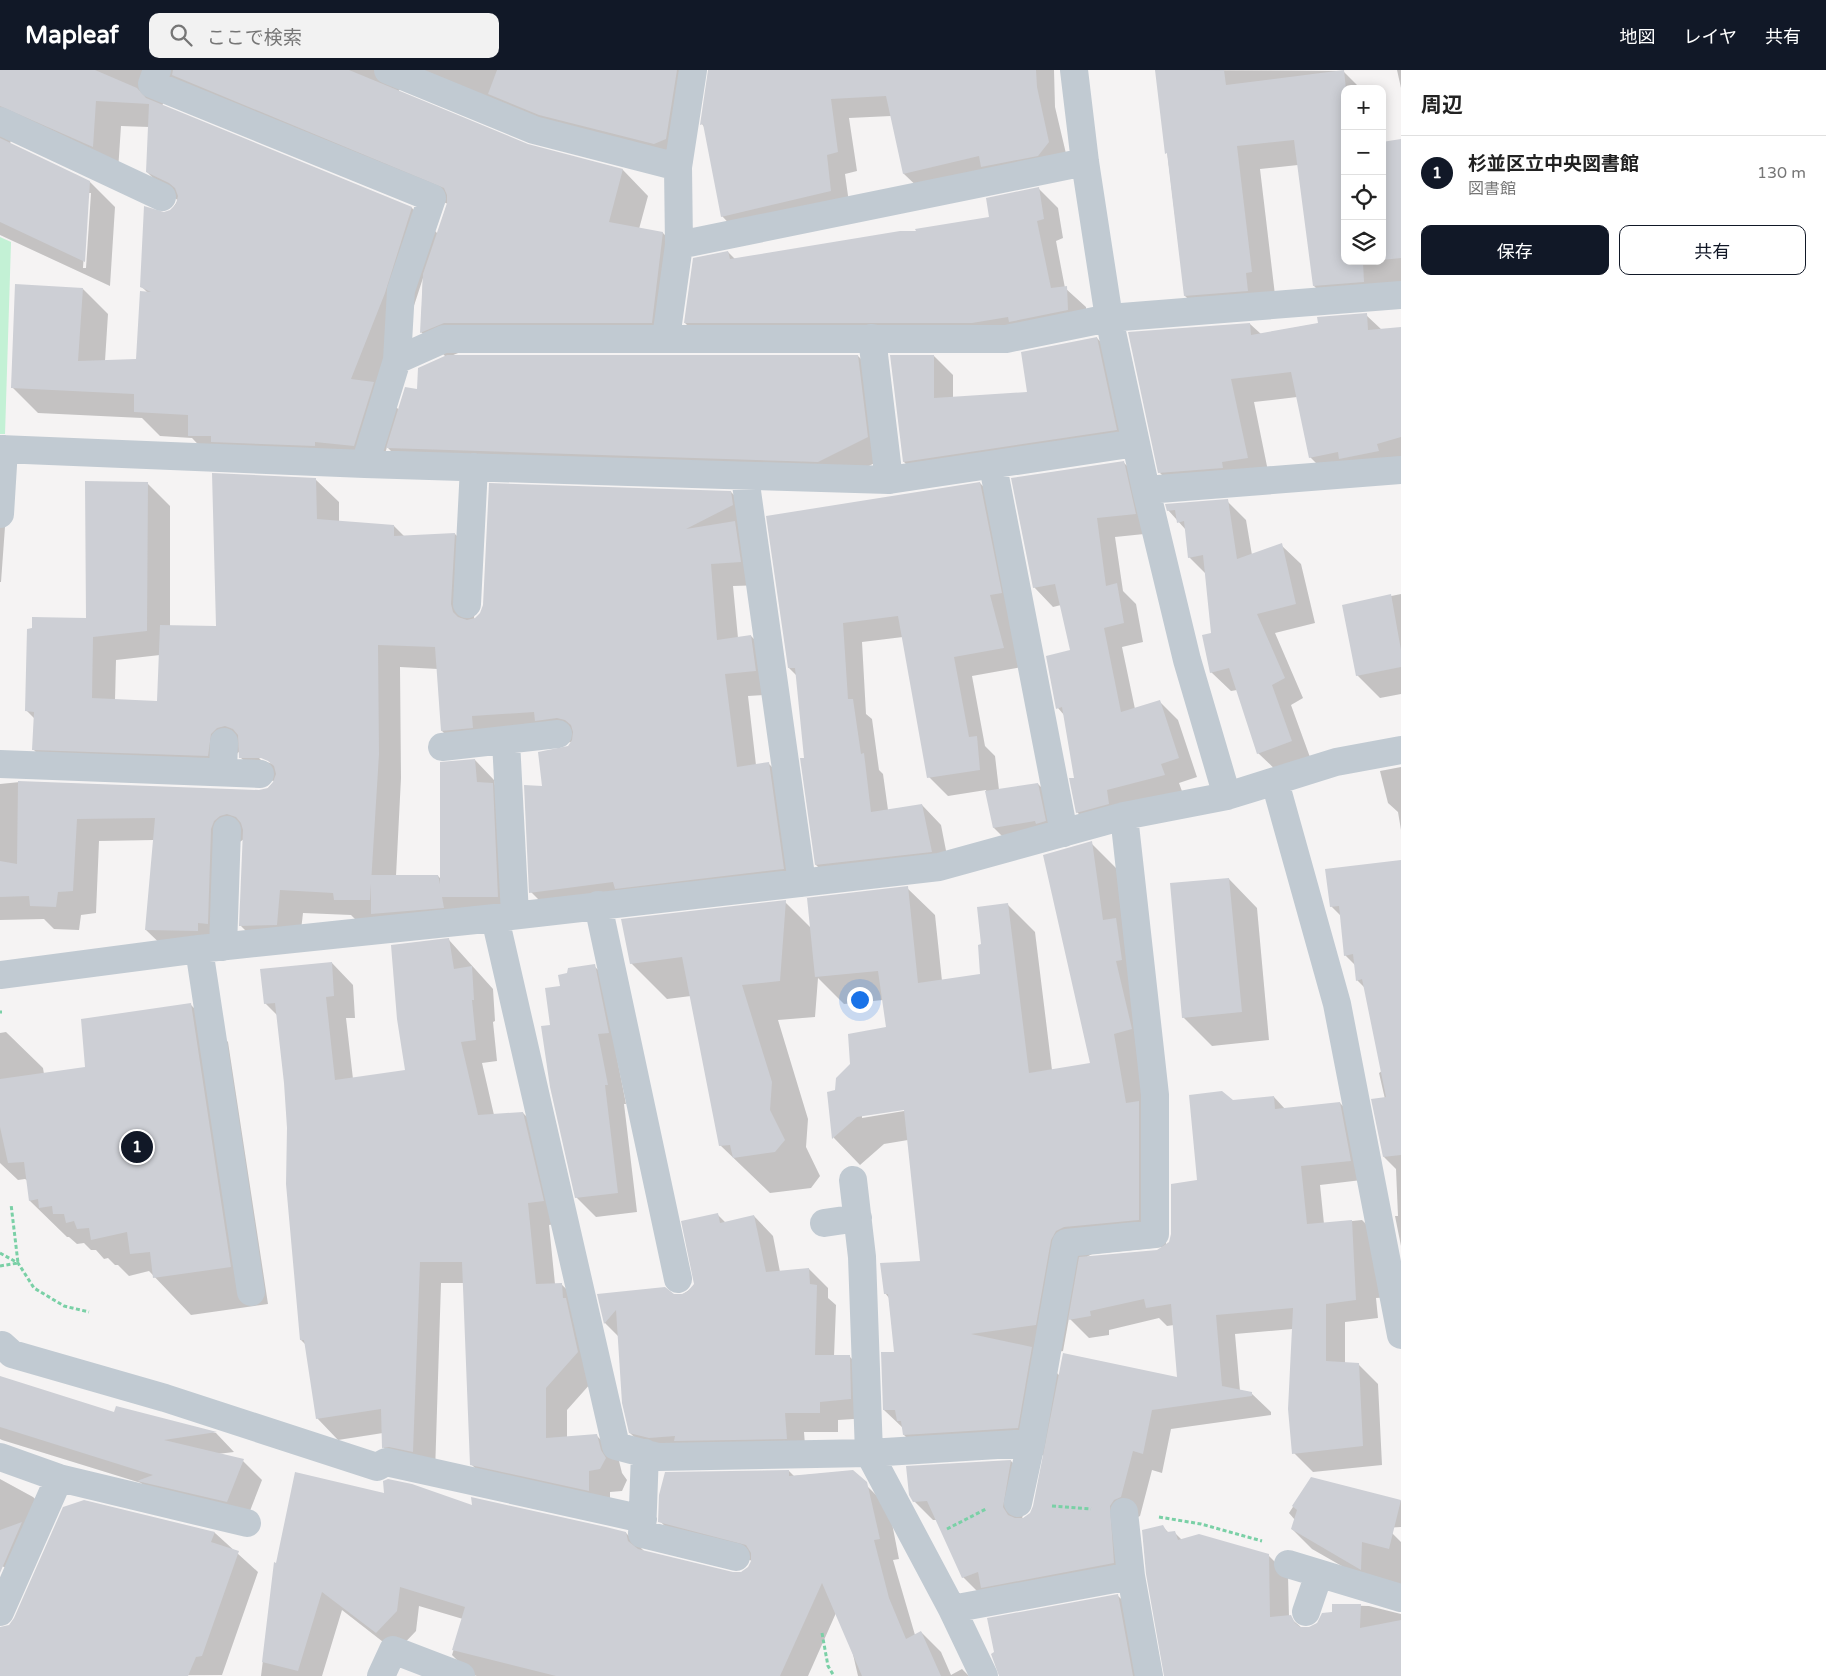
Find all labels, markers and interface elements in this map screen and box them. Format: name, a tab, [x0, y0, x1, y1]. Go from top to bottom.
search box	[149, 13, 499, 58]
text: Mapleaf	[25, 21, 119, 50]
icon: search	[167, 21, 195, 49]
text: 地図	[1620, 26, 1656, 48]
text: レイヤ	[1684, 26, 1737, 48]
text: 共有	[1765, 26, 1801, 48]
text: ここで検索	[207, 27, 302, 49]
map controls	[1341, 85, 1386, 265]
button: +	[1341, 85, 1386, 130]
text: 周辺	[1421, 93, 1463, 118]
button: −	[1341, 130, 1386, 175]
text: 杉並区立中央図書館	[1468, 153, 1639, 175]
text: 1	[1432, 163, 1442, 183]
text: 130 m	[1757, 163, 1806, 183]
button: locate	[1341, 175, 1386, 220]
text: 図書館	[1468, 179, 1516, 199]
button: layers	[1341, 220, 1386, 265]
button: 保存	[1421, 225, 1609, 275]
button: 共有	[1619, 225, 1806, 275]
your location	[847, 987, 873, 1013]
pin: 1	[121, 1128, 153, 1166]

